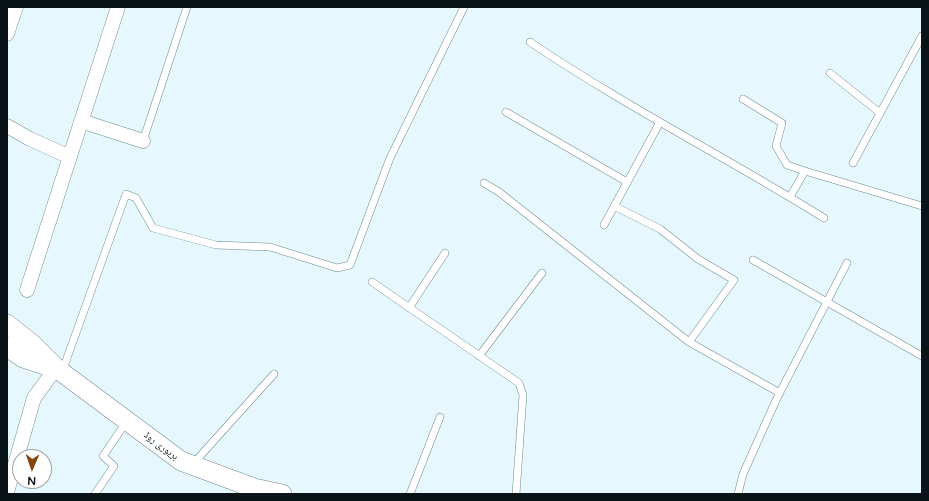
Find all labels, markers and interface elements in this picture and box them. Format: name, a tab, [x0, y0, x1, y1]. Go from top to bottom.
street label: بریوری روڈ	[141, 429, 181, 463]
north arrow	[12, 449, 52, 489]
text: N	[27, 474, 36, 487]

